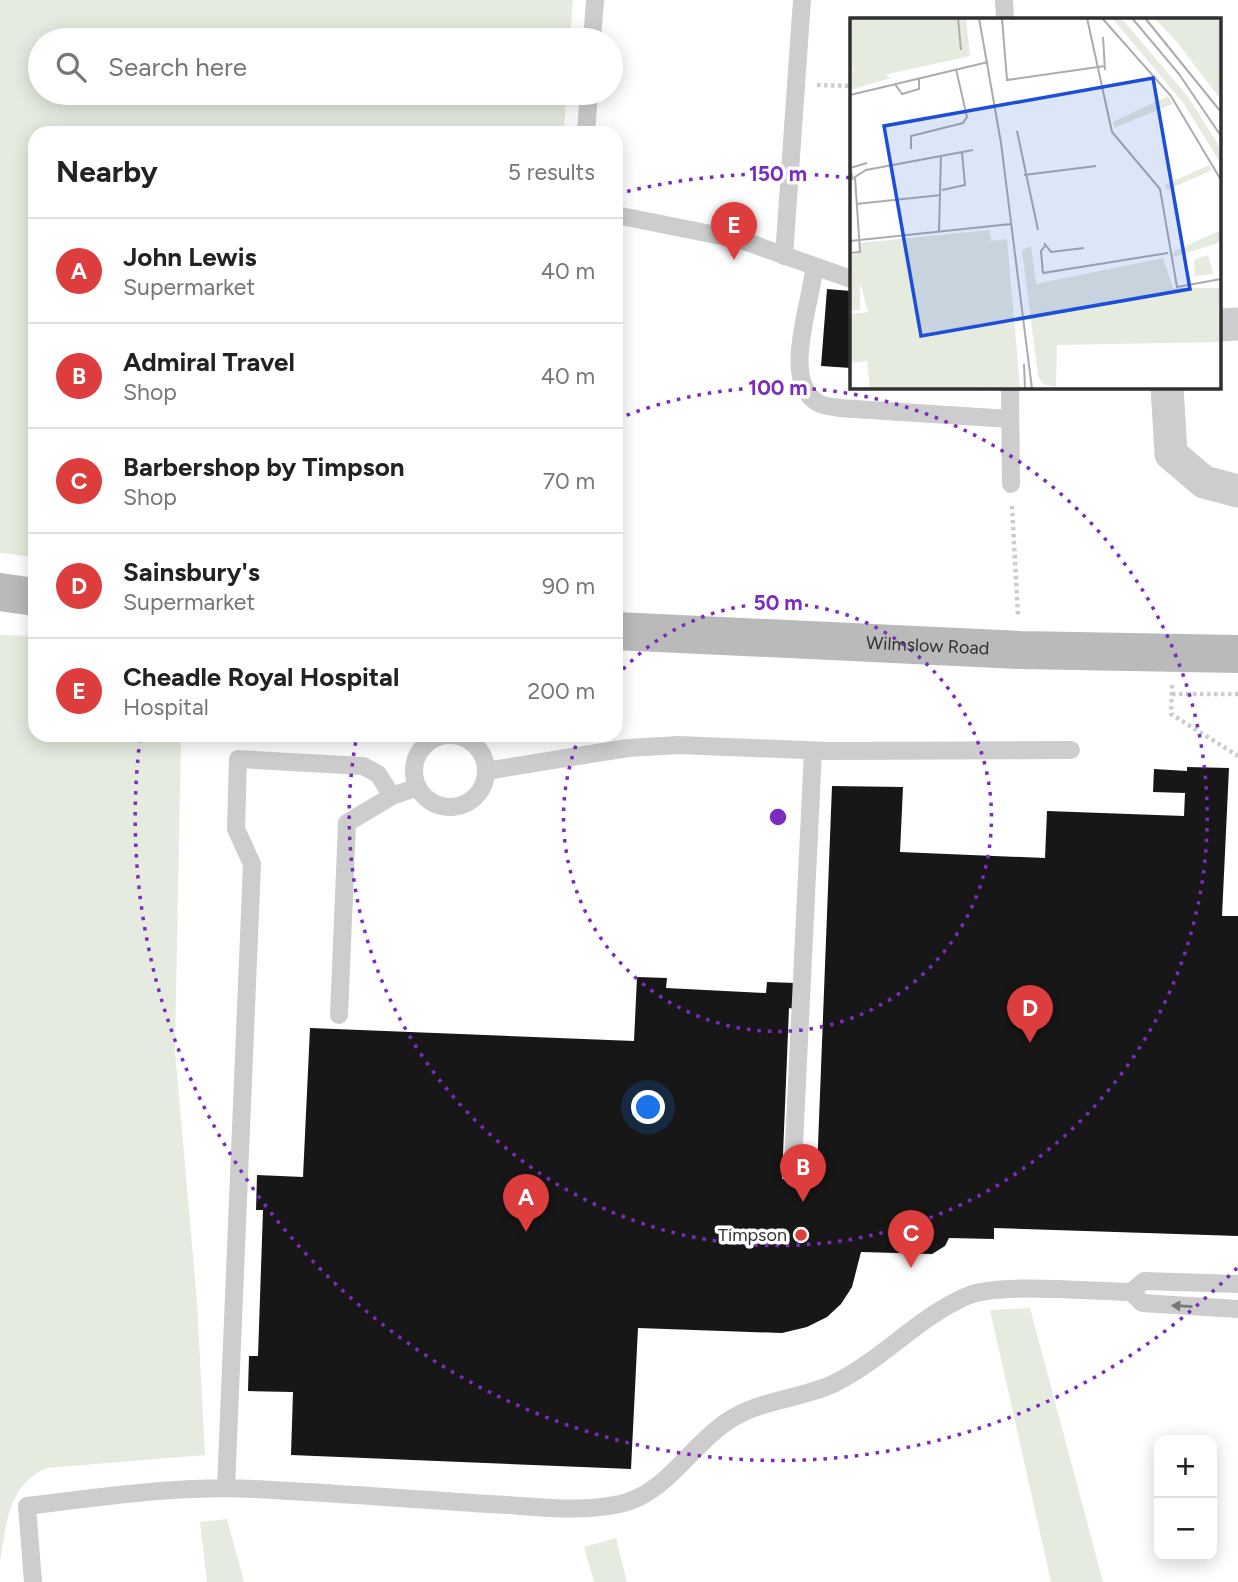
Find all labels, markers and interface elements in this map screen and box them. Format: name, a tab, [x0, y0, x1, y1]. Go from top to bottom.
inset map	[850, 18, 1220, 388]
search box	[28, 28, 623, 105]
icon: search	[52, 48, 90, 86]
text: Search here	[108, 51, 247, 83]
text: Nearby	[56, 153, 158, 190]
text: 5 results	[508, 158, 595, 186]
text: 150 m	[749, 161, 807, 186]
pin: E	[711, 202, 757, 260]
text: John Lewis	[123, 241, 257, 273]
text: A	[71, 257, 87, 285]
text: 40 m	[541, 257, 595, 285]
text: Supermarket	[123, 273, 255, 301]
text: Admiral Travel	[123, 346, 295, 378]
text: B	[72, 362, 86, 390]
text: 40 m	[541, 362, 595, 390]
text: 100 m	[748, 375, 808, 400]
text: Shop	[123, 378, 177, 406]
text: Barbershop by Timpson	[123, 451, 405, 483]
text: C	[71, 467, 87, 495]
text: 70 m	[543, 467, 595, 495]
text: Shop	[123, 483, 177, 511]
text: Sainsbury's	[123, 556, 260, 588]
text: D	[71, 572, 87, 600]
text: 90 m	[542, 572, 595, 600]
text: Supermarket	[123, 588, 255, 616]
text: 50 m	[753, 590, 803, 615]
street label: Wilmslow Road	[866, 632, 990, 660]
text: Cheadle Royal Hospital	[123, 661, 399, 693]
text: E	[72, 677, 86, 705]
text: 200 m	[527, 677, 595, 705]
text: Hospital	[123, 693, 209, 721]
centre of rings	[766, 805, 790, 829]
pin: D	[1007, 985, 1053, 1043]
your location	[631, 1090, 665, 1124]
pin: B	[780, 1144, 826, 1202]
pin: A	[503, 1174, 549, 1232]
pin: C	[888, 1210, 934, 1268]
place label: Timpson	[718, 1224, 787, 1246]
marker: Timpson	[793, 1227, 809, 1243]
one-way arrow	[1171, 1300, 1193, 1311]
map controls	[1154, 1435, 1217, 1561]
button: +	[1154, 1435, 1217, 1498]
button: −	[1154, 1498, 1217, 1561]

